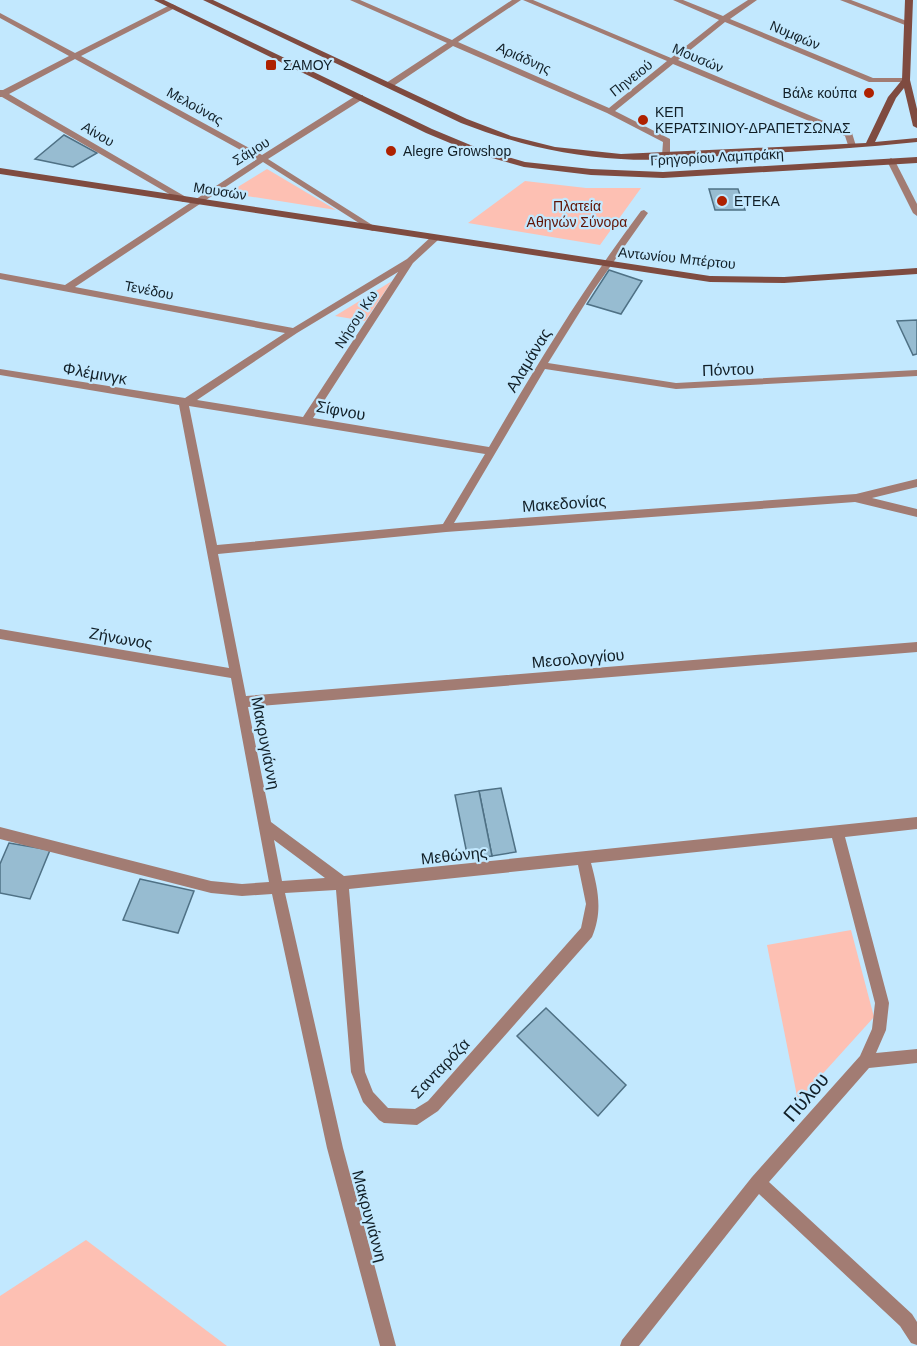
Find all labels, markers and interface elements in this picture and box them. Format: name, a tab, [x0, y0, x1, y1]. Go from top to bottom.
street label: Νυμφών	[768, 17, 822, 53]
street label: Αριάδνης	[494, 39, 554, 77]
street label: Μουσών	[670, 40, 726, 76]
street label: Πηνειού	[606, 56, 656, 100]
place label: ΣΑΜΟΥ	[283, 57, 333, 73]
marker: ΣΑΜΟΥ	[264, 58, 278, 72]
street label: Μελούνας	[164, 84, 226, 128]
place label: Βάλε κούπα	[783, 85, 857, 101]
marker: Βάλε κούπα	[862, 86, 876, 100]
place label: ΚΕΠ ΚΕΡΑΤΣΙΝΙΟΥ-ΔΡΑΠΕΤΣΩΝΑΣ	[655, 104, 851, 136]
marker: ΚΕΠ ΚΕΡΑΤΣΙΝΙΟΥ-ΔΡΑΠΕΤΣΩΝΑΣ	[636, 113, 650, 127]
street label: Αίνου	[79, 118, 117, 150]
street label: Σάμου	[230, 134, 272, 168]
place label: Alegre Growshop	[403, 143, 511, 159]
marker: Alegre Growshop	[384, 144, 398, 158]
street label: Γρηγορίου Λαμπράκη	[650, 146, 784, 168]
street label: Μουσών	[192, 179, 248, 203]
place label: ΕΤΕΚΑ	[734, 193, 781, 209]
marker: ΕΤΕΚΑ	[715, 194, 729, 208]
park label: Πλατεία Αθηνών Σύνορα	[527, 198, 627, 230]
street label: Αντωνίου Μπέρτου	[618, 244, 736, 272]
street label: Τενέδου	[123, 277, 175, 303]
street label: Νήσου Κω	[331, 287, 381, 351]
street label: Αλαμάνας	[503, 325, 554, 395]
street label: Φλέμινγκ	[62, 360, 129, 388]
street label: Πόντου	[702, 360, 754, 379]
street label: Σίφνου	[315, 398, 367, 423]
street label: Μακεδονίας	[522, 492, 607, 515]
street label: Ζήνωνος	[88, 625, 154, 652]
street label: Μεσολογγίου	[531, 646, 625, 671]
street label: Μακρυγιάννη	[248, 695, 283, 791]
street label: Μεθώνης	[420, 844, 488, 867]
street label: Σανταρόζα	[408, 1035, 473, 1102]
street label: Πύλου	[779, 1068, 833, 1126]
street label: Μακρυγιάννη	[349, 1168, 390, 1264]

